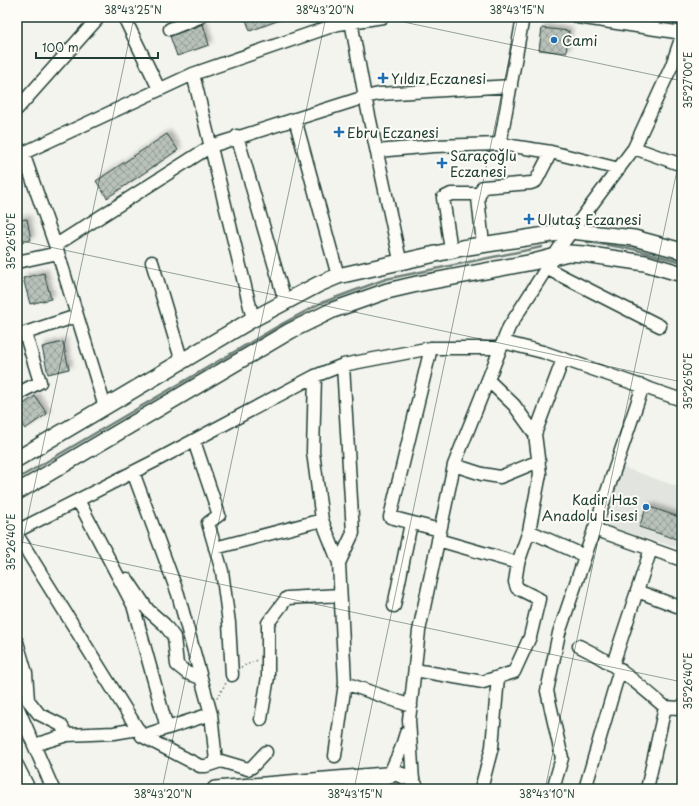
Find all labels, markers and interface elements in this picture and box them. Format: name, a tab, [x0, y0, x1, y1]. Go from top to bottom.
text: 38°43'25"N	[104, 2, 162, 17]
text: 38°43'20"N	[296, 2, 354, 17]
text: 38°43'15"N	[489, 2, 545, 17]
place label: Cami	[562, 30, 598, 51]
scale bar	[36, 34, 158, 60]
marker: Cami	[549, 35, 559, 45]
text: 100 m	[42, 38, 79, 56]
text: 35°27'00"E	[680, 52, 695, 108]
place label: Yıldız Eczanesi	[391, 68, 486, 89]
marker: Yıldız Eczanesi	[378, 73, 388, 83]
place label: Ebru Eczanesi	[347, 122, 439, 143]
marker: Ebru Eczanesi	[334, 127, 344, 137]
place label: Saraçoğlu Eczanesi	[450, 145, 517, 182]
marker: Saraçoğlu Eczanesi	[437, 158, 447, 168]
place label: Ulutaş Eczanesi	[537, 209, 642, 230]
text: 35°26'50"E	[3, 213, 18, 269]
marker: Ulutaş Eczanesi	[524, 214, 534, 224]
text: 35°26'50"E	[680, 353, 695, 409]
place label: Kadir Has Anadolu Lisesi	[542, 489, 638, 526]
marker: Kadir Has Anadolu Lisesi	[641, 502, 651, 512]
text: 35°26'40"E	[3, 514, 18, 570]
text: 35°26'40"E	[680, 653, 695, 709]
text: 38°43'20"N	[134, 786, 192, 801]
text: 38°43'15"N	[327, 786, 383, 801]
text: 38°43'10"N	[519, 786, 575, 801]

